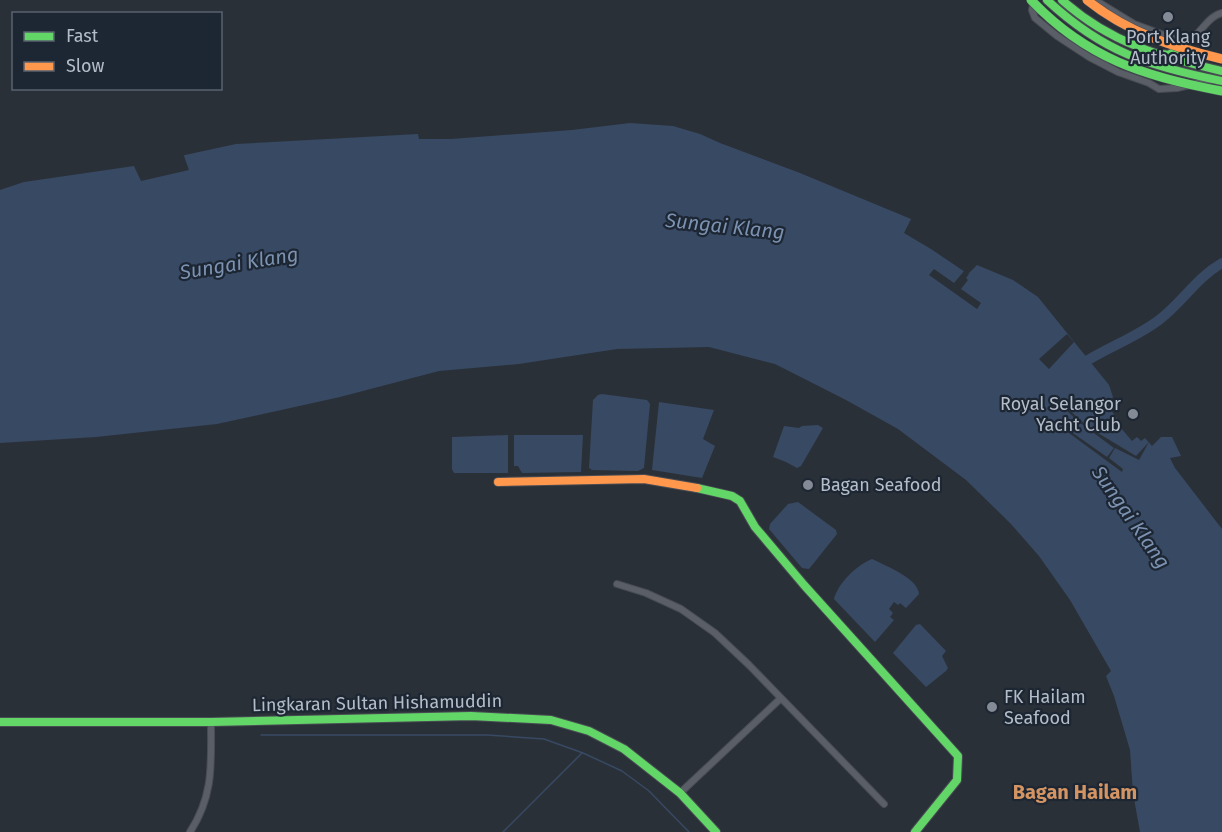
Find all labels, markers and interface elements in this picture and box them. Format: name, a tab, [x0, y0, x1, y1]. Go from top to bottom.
marker: Port Klang Authority	[1161, 10, 1175, 24]
legend	[12, 12, 222, 90]
text: Fast	[66, 25, 99, 47]
place label: Port Klang Authority	[1126, 26, 1211, 69]
text: Slow	[66, 55, 105, 77]
water label: Sungai Klang	[663, 208, 786, 244]
water label: Sungai Klang	[177, 242, 300, 284]
place label: Royal Selangor Yacht Club	[1000, 393, 1121, 436]
marker: Royal Selangor Yacht Club	[1126, 407, 1140, 421]
water label: Sungai Klang	[1086, 460, 1175, 573]
place label: Bagan Seafood	[820, 474, 942, 496]
marker: Bagan Seafood	[801, 478, 815, 492]
place label: FK Hailam Seafood	[1004, 686, 1086, 729]
street label: Lingkaran Sultan Hishamuddin	[252, 690, 502, 716]
marker: FK Hailam Seafood	[985, 700, 999, 714]
district label: Bagan Hailam	[1013, 780, 1137, 804]

